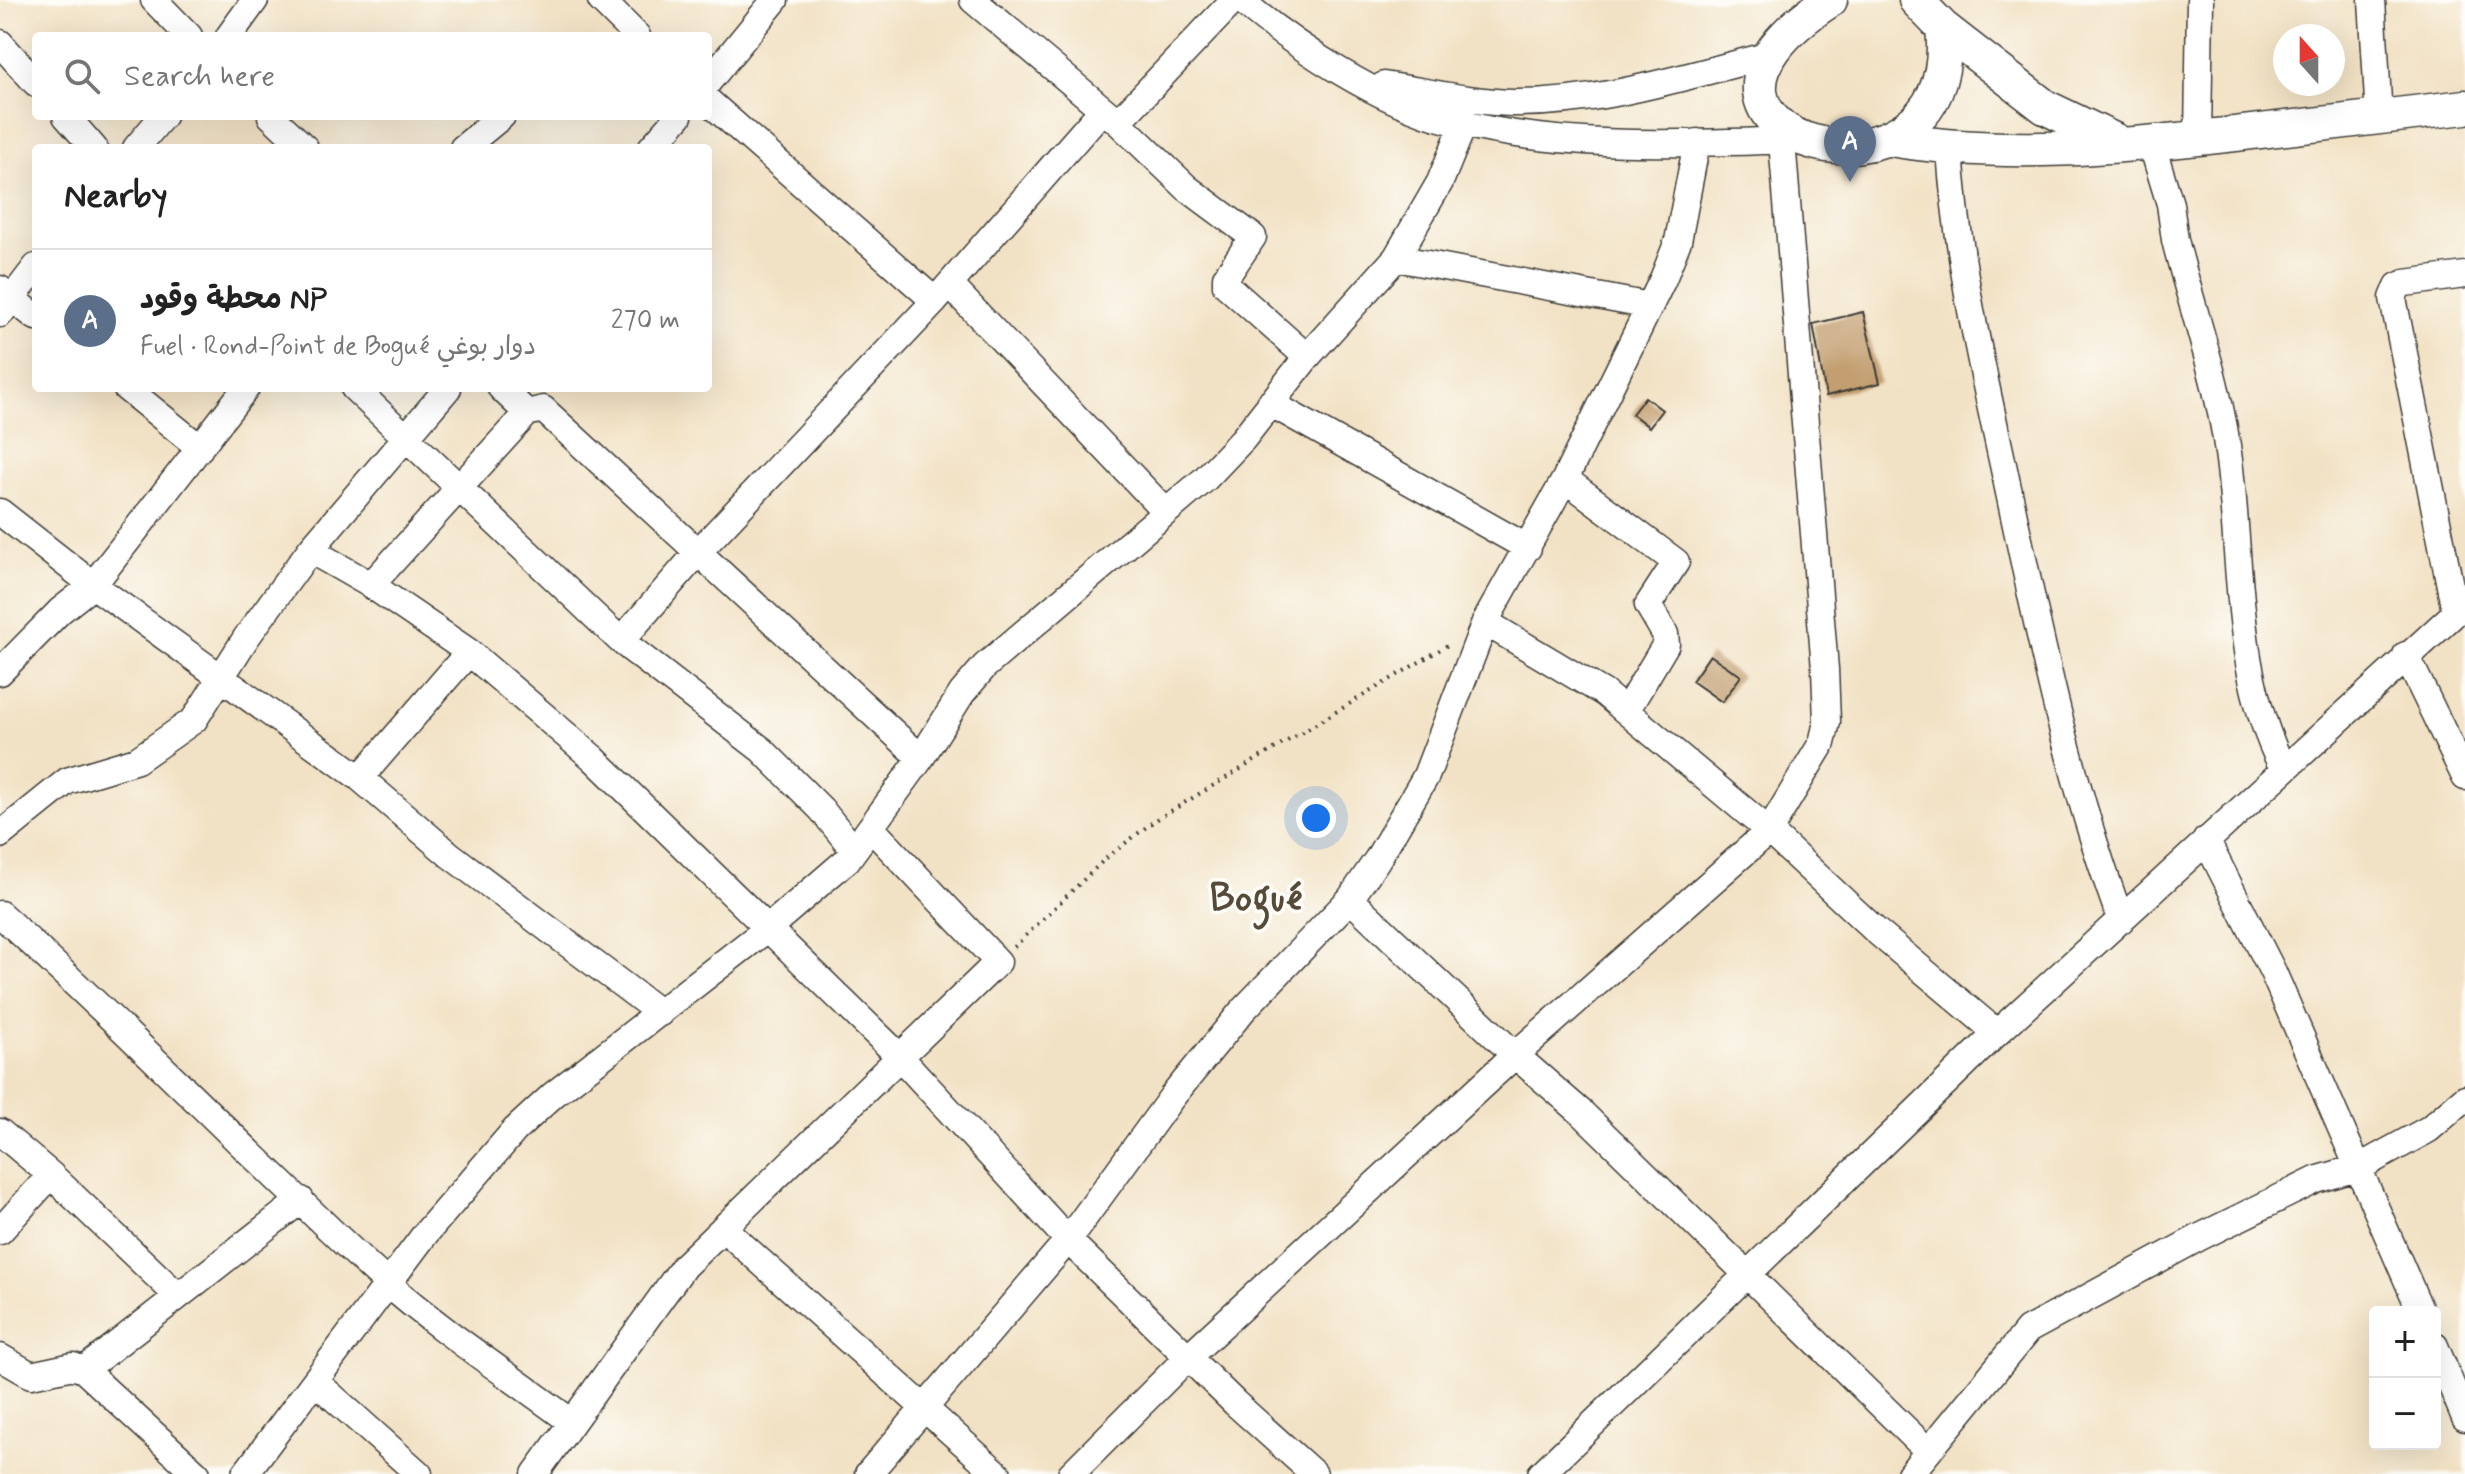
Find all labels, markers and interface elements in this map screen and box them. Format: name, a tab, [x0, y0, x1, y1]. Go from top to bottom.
north arrow	[2273, 24, 2345, 96]
search box	[32, 32, 712, 120]
icon: search	[60, 54, 104, 98]
text: Search here	[124, 57, 275, 96]
pin: A	[1824, 116, 1876, 182]
text: Nearby	[64, 174, 168, 219]
text: محطة وقود NP	[140, 280, 327, 319]
text: A	[81, 304, 99, 338]
text: 270 m	[611, 304, 680, 338]
text: Fuel · Rond-Point de Bogué دوار بوغي	[140, 330, 536, 364]
your location	[1296, 798, 1336, 838]
district label: Bogué	[1210, 873, 1303, 930]
map controls	[2369, 1306, 2441, 1450]
button: +	[2369, 1306, 2441, 1378]
button: −	[2369, 1378, 2441, 1450]

